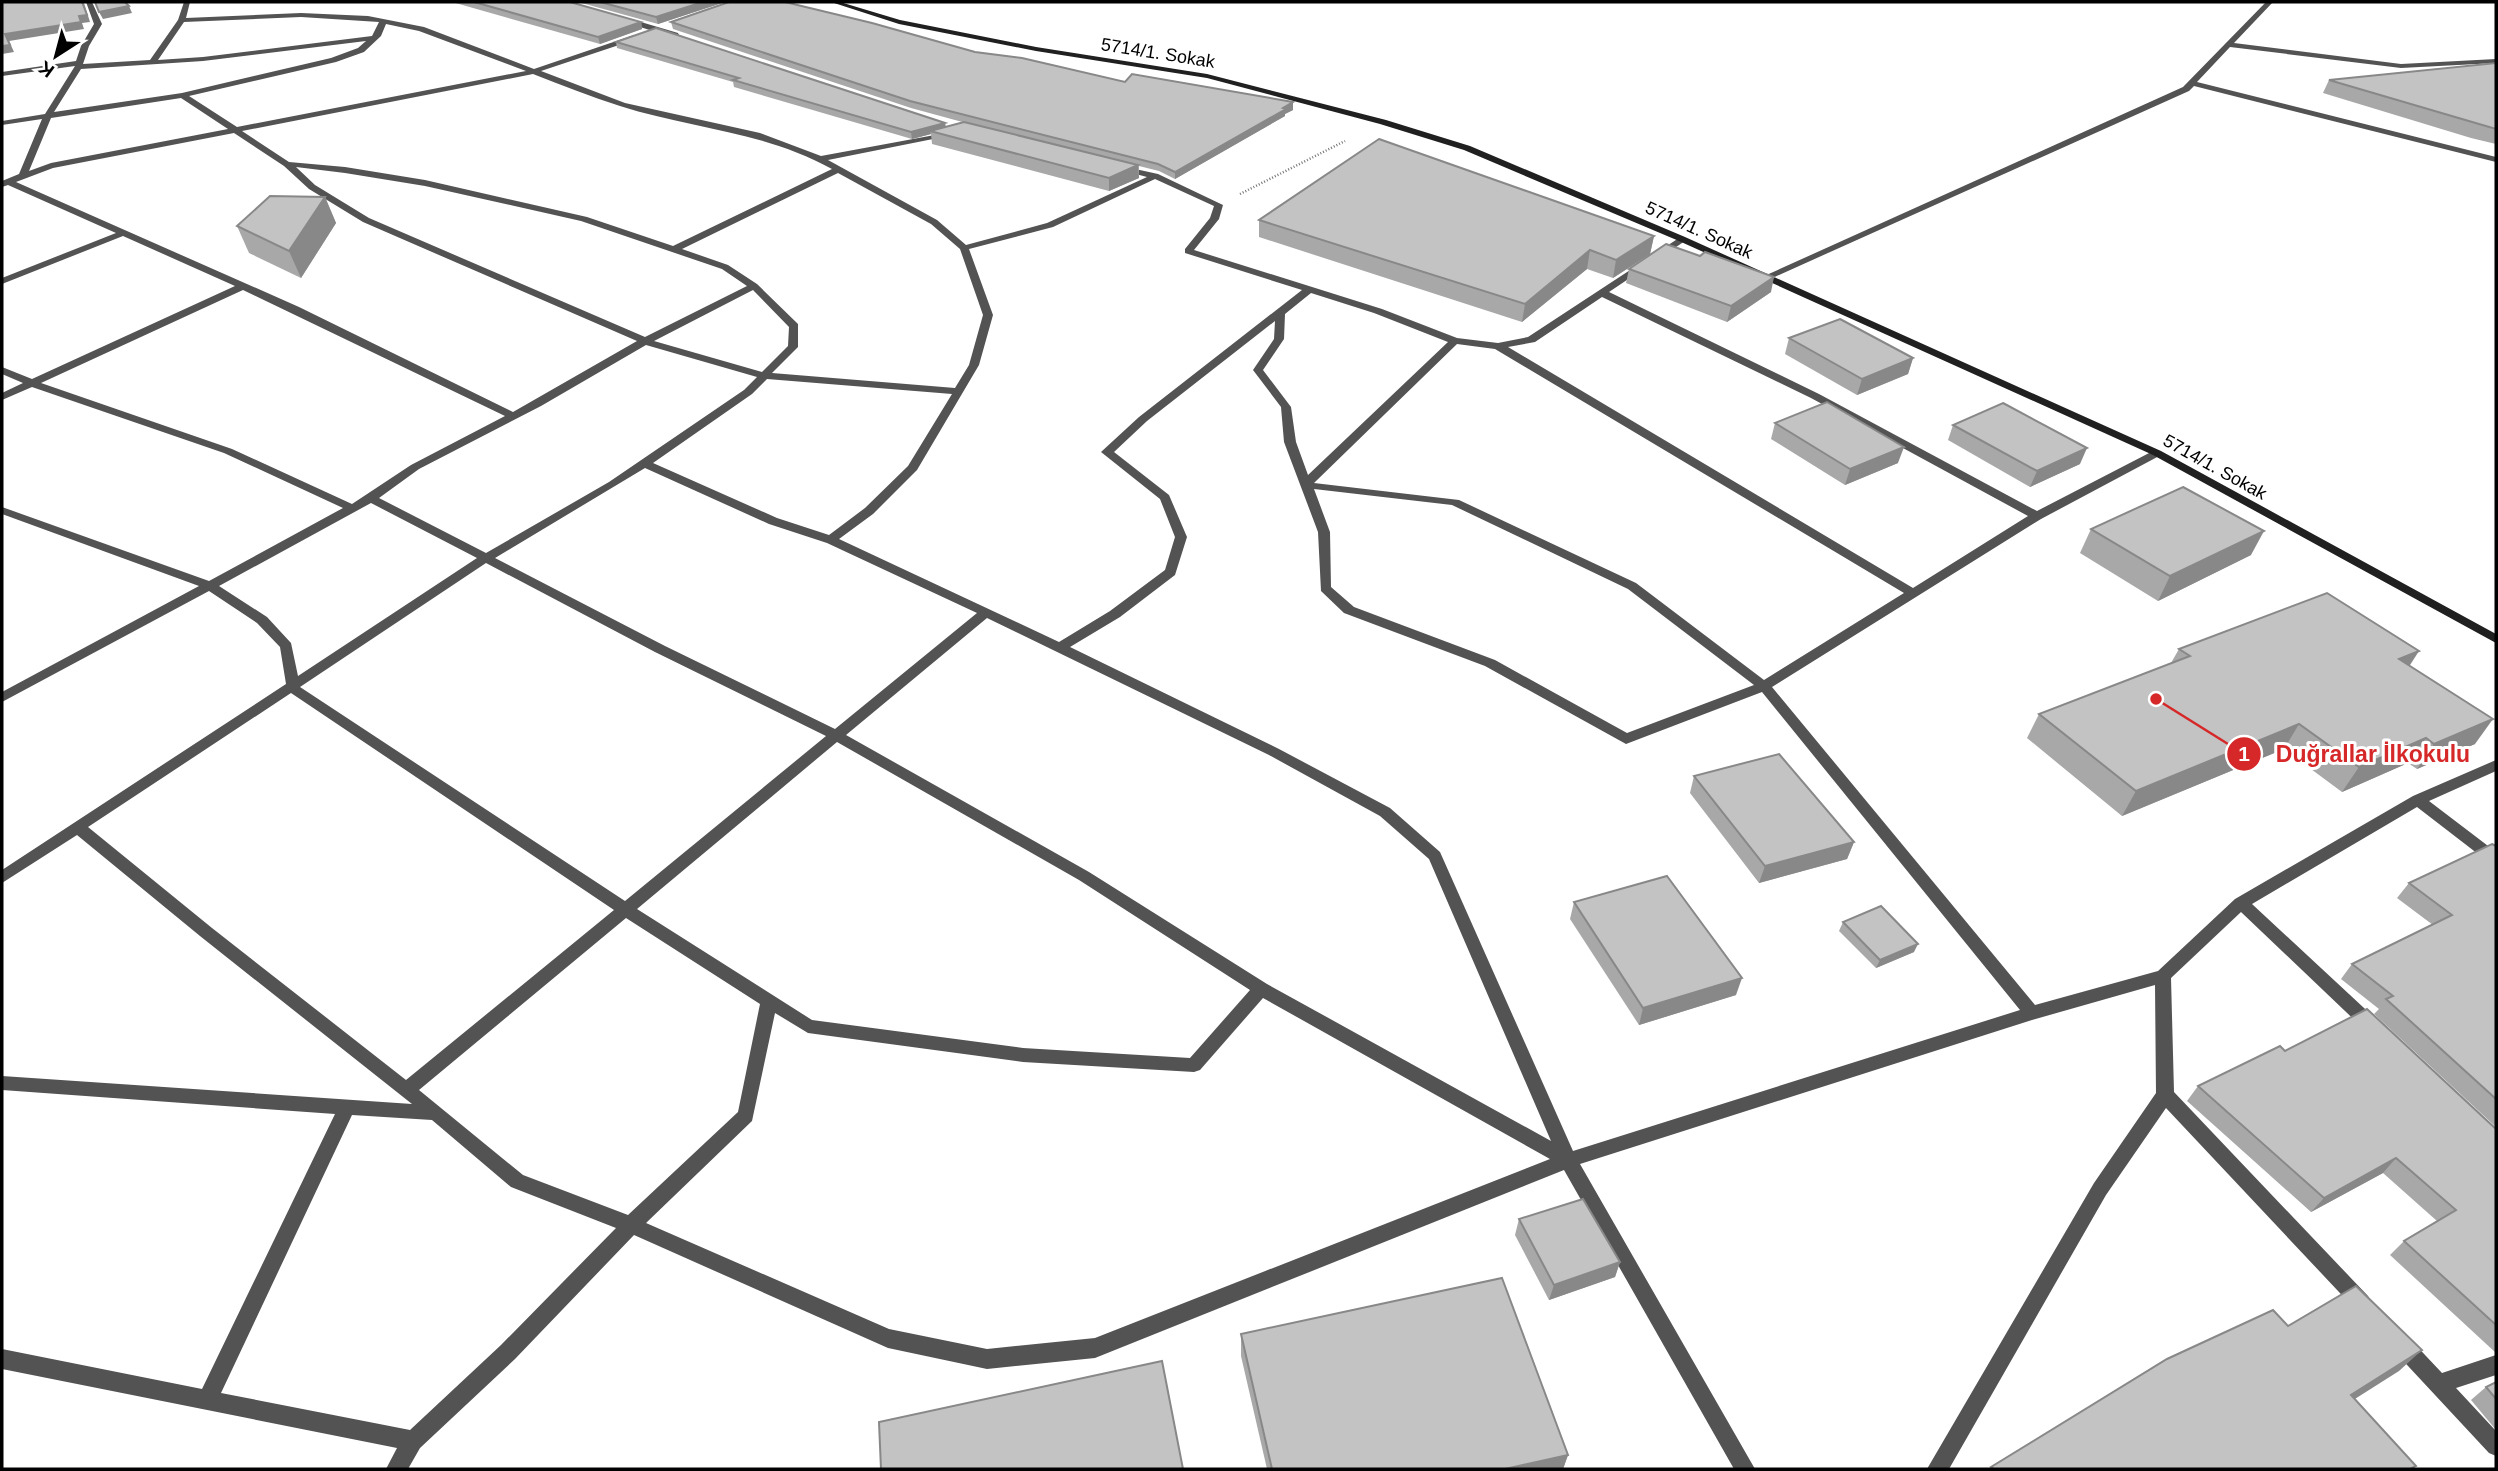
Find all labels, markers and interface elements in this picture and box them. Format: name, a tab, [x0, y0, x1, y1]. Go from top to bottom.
north arrow	[21, 21, 91, 91]
street label: 5714/1. Sokak	[1100, 34, 1217, 72]
text: K	[34, 57, 58, 82]
street label: 5714/1. Sokak	[1642, 197, 1757, 263]
street label: 5714/1. Sokak	[2160, 430, 2271, 504]
callout: Duğrallar İlkokulu	[2227, 732, 2484, 776]
text: Duğrallar İlkokulu	[2276, 741, 2470, 767]
text: 1	[2238, 742, 2250, 765]

